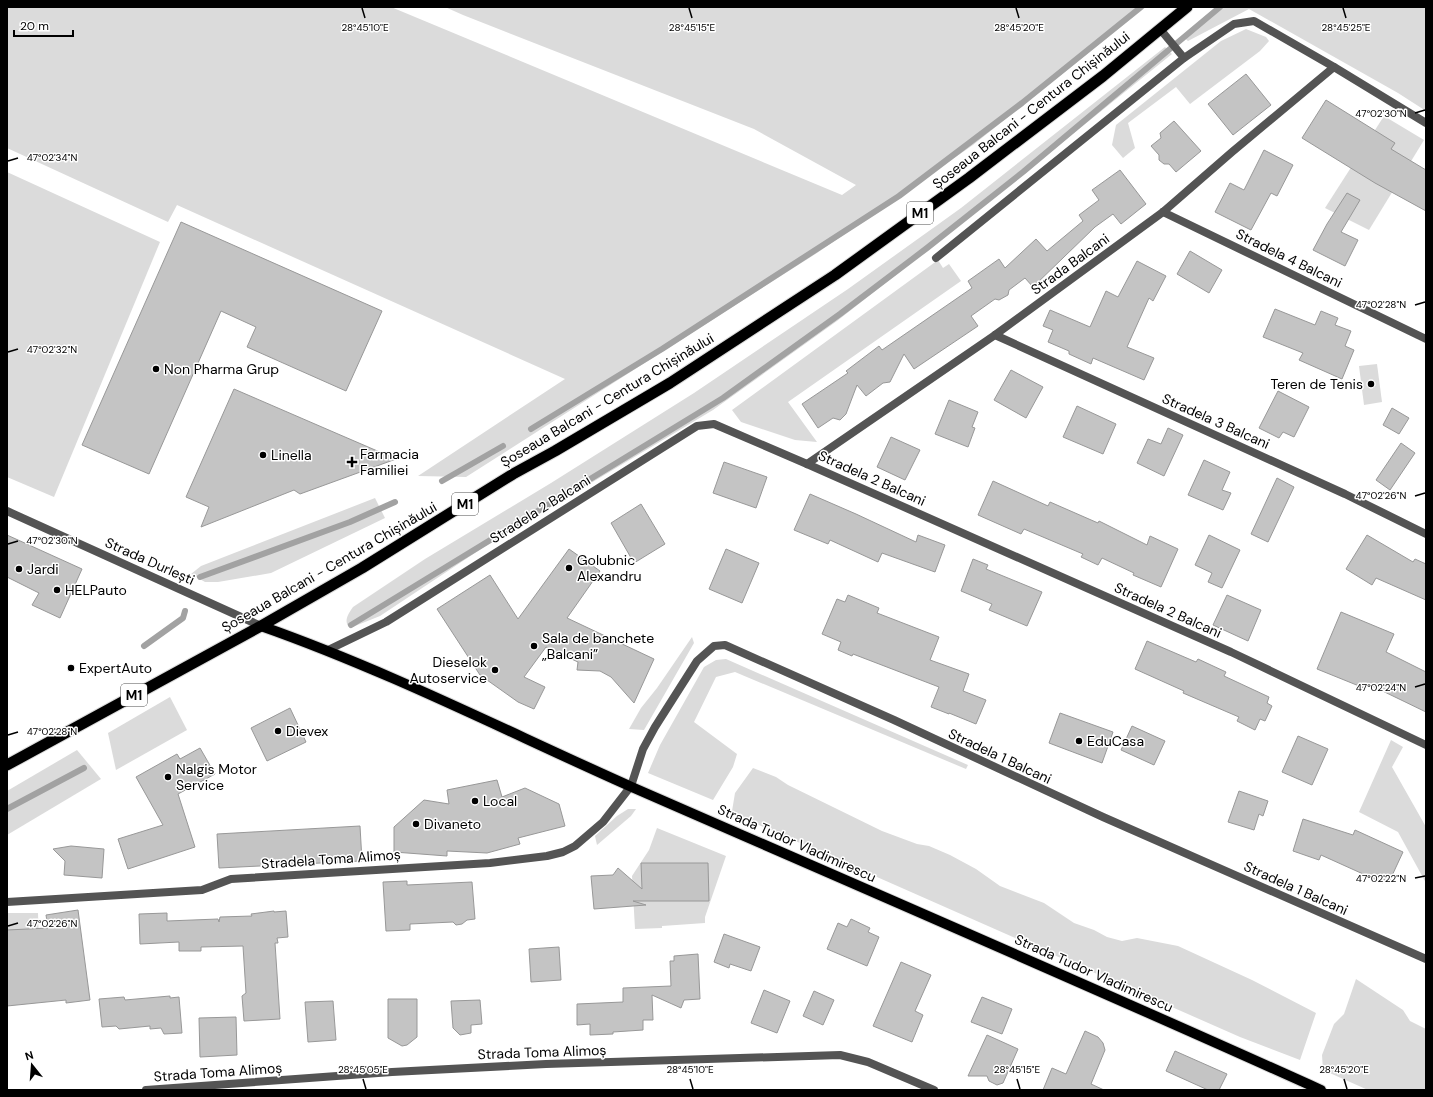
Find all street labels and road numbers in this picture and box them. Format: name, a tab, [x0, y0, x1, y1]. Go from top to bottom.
street label: Șoseaua Balcani - Centura Chișinăului	[929, 27, 1133, 193]
road number: M1	[907, 202, 933, 224]
street label: Stradela 4 Balcani	[1233, 224, 1345, 292]
street label: Strada Balcani	[1027, 229, 1113, 299]
street label: Șoseaua Balcani - Centura Chișinăului	[497, 329, 717, 471]
street label: Stradela 3 Balcani	[1159, 389, 1273, 453]
street label: Stradela 2 Balcani	[816, 446, 928, 510]
street label: Stradela 2 Balcani	[486, 471, 594, 547]
road number: M1	[452, 493, 478, 515]
street label: Șoseaua Balcani - Centura Chișinăului	[218, 498, 440, 636]
street label: Strada Durlești	[102, 533, 198, 589]
street label: Stradela 2 Balcani	[1112, 578, 1224, 642]
road number: M1	[121, 684, 147, 706]
street label: Stradela 1 Balcani	[945, 724, 1055, 788]
street label: Strada Tudor Vladimirescu	[715, 800, 879, 886]
street label: Stradela Toma Alimoș	[261, 845, 401, 873]
street label: Stradela 1 Balcani	[1241, 857, 1351, 919]
street label: Strada Tudor Vladimirescu	[1012, 930, 1176, 1016]
street label: Strada Toma Alimoș	[477, 1041, 607, 1063]
street label: Strada Toma Alimoș	[153, 1059, 283, 1085]

